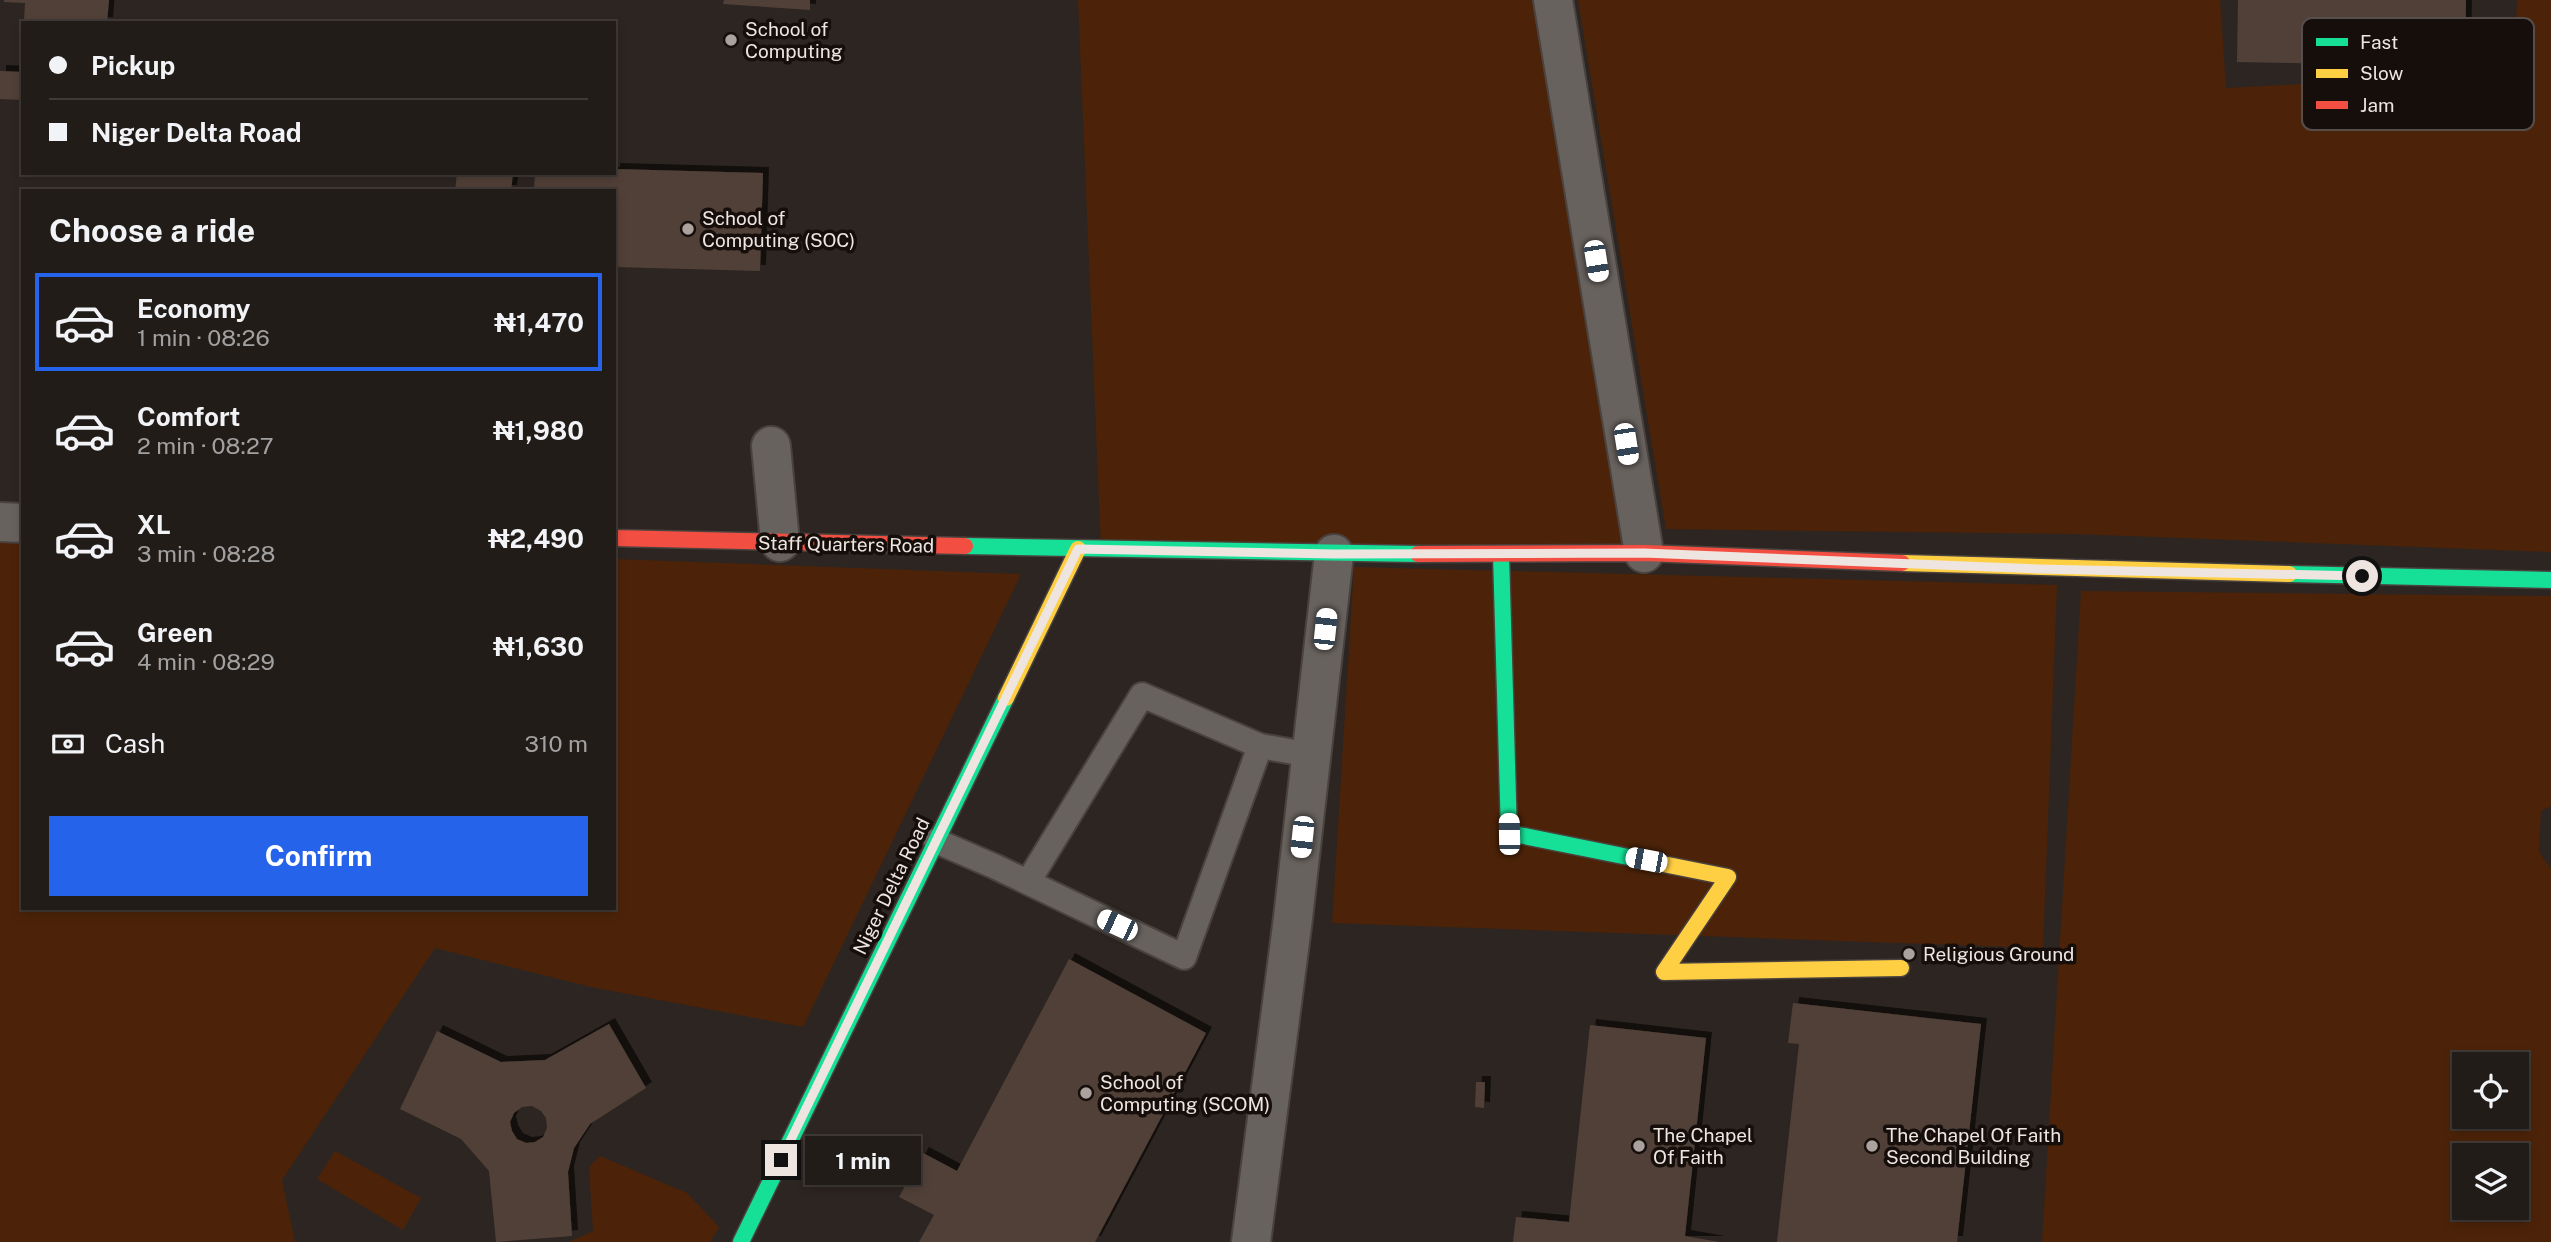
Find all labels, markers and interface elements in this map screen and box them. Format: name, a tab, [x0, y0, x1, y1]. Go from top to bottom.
place label: School of Computing	[745, 18, 843, 62]
legend	[2302, 18, 2534, 130]
text: Fast	[2360, 31, 2398, 53]
marker: School of Computing	[723, 32, 739, 48]
text: Pickup	[91, 50, 175, 81]
text: Slow	[2360, 62, 2404, 84]
text: Jam	[2360, 94, 2394, 116]
text: Niger Delta Road	[91, 117, 302, 148]
place label: School of Computing (SOC)	[702, 207, 855, 251]
text: Choose a ride	[49, 212, 255, 249]
marker: School of Computing (SOC)	[680, 221, 696, 237]
car	[1583, 239, 1610, 283]
icon: car	[53, 291, 116, 354]
text: Economy	[137, 293, 250, 324]
text: ₦1,470	[494, 307, 584, 338]
text: 1 min · 08:26	[137, 324, 270, 351]
icon: car	[53, 399, 116, 462]
text: Comfort	[137, 401, 240, 432]
text: ₦1,980	[493, 415, 584, 446]
car	[1613, 422, 1640, 466]
text: 2 min · 08:27	[137, 432, 274, 459]
icon: car	[53, 507, 116, 570]
text: XL	[137, 509, 171, 540]
text: ₦2,490	[488, 523, 584, 554]
street label: Staff Quarters Road	[758, 531, 934, 557]
text: 3 min · 08:28	[137, 540, 275, 567]
route start	[2346, 560, 2378, 592]
car	[1313, 607, 1338, 651]
icon: car	[53, 615, 116, 678]
text: Green	[137, 617, 213, 648]
text: ₦1,630	[493, 631, 584, 662]
text: 4 min · 08:29	[137, 648, 275, 675]
icon: cash	[49, 725, 87, 763]
text: Cash	[105, 728, 165, 759]
text: 310 m	[525, 730, 588, 757]
car	[1499, 813, 1520, 855]
street label: Niger Delta Road	[848, 814, 934, 958]
car	[1290, 815, 1315, 859]
button: Confirm	[49, 816, 588, 896]
car	[1624, 846, 1669, 874]
car	[1094, 907, 1141, 943]
place label: Religious Ground	[1923, 943, 2074, 965]
marker: Religious Ground	[1901, 946, 1917, 962]
map controls	[2452, 1052, 2529, 1220]
button: locate	[2452, 1052, 2529, 1129]
place label: School of Computing (SCOM)	[1100, 1071, 1270, 1115]
marker: School of Computing (SCOM)	[1078, 1085, 1094, 1101]
place label: The Chapel Of Faith	[1653, 1124, 1753, 1168]
place label: The Chapel Of Faith Second Building	[1886, 1124, 2061, 1168]
callout: 1 min	[806, 1136, 921, 1184]
marker: The Chapel Of Faith	[1631, 1138, 1647, 1154]
marker: The Chapel Of Faith Second Building	[1864, 1138, 1880, 1154]
button: layers	[2452, 1143, 2529, 1220]
route end	[765, 1144, 797, 1176]
text: 1 min	[835, 1147, 891, 1174]

